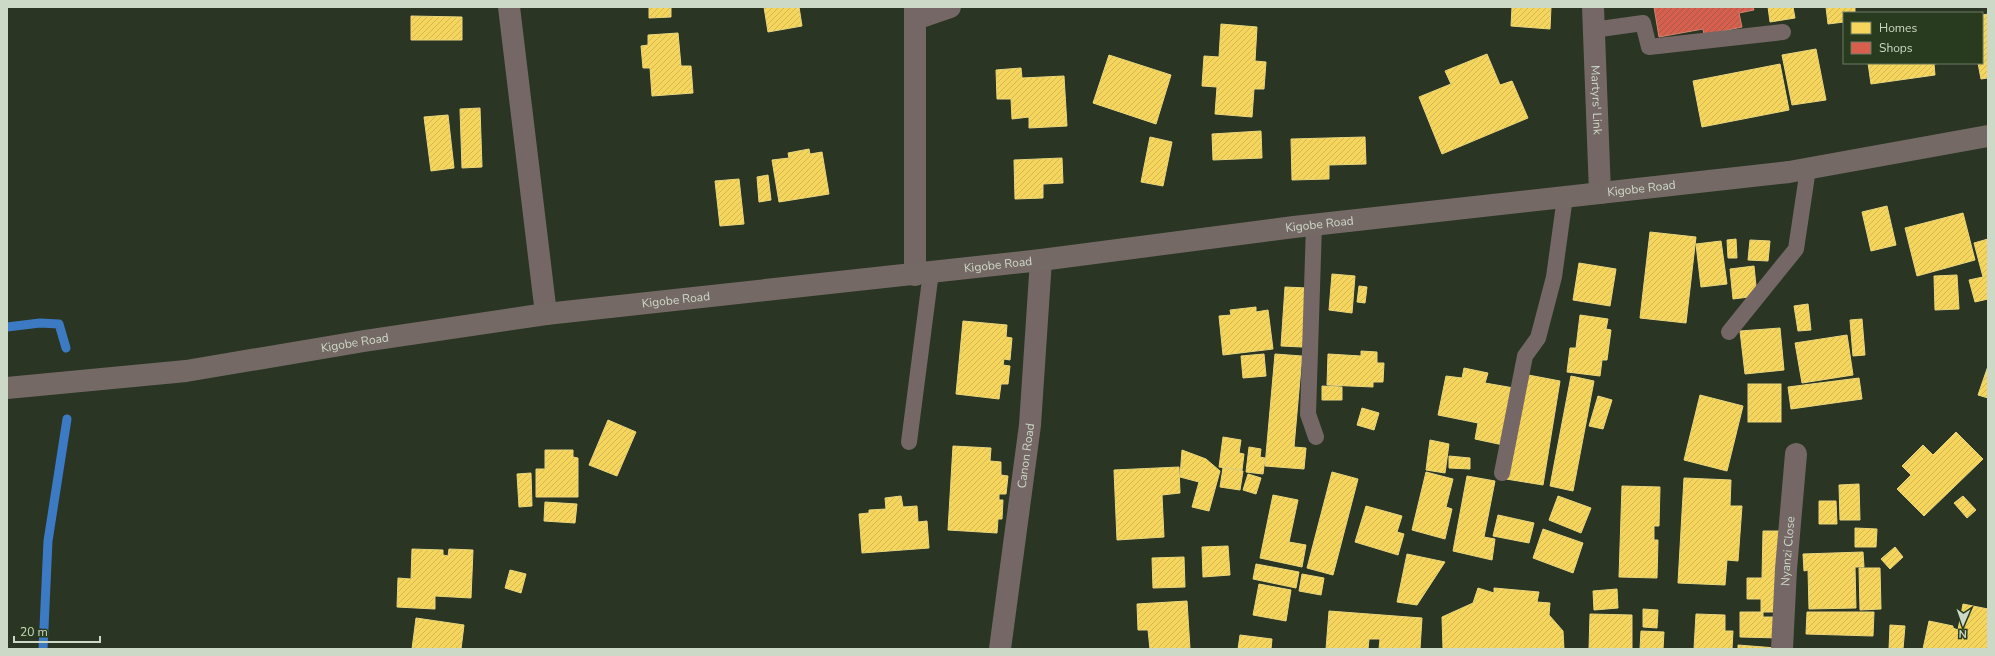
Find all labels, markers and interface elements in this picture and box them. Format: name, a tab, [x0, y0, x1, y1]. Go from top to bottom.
legend	[1843, 12, 1983, 64]
text: Homes	[1879, 20, 1917, 36]
text: Shops	[1879, 40, 1913, 56]
street label: Martyrs' Link	[1587, 65, 1606, 136]
street label: Kigobe Road	[1607, 177, 1676, 200]
street label: Kigobe Road	[1284, 212, 1354, 236]
street label: Kigobe Road	[963, 253, 1033, 276]
street label: Kigobe Road	[641, 288, 711, 311]
street label: Kigobe Road	[320, 329, 390, 356]
street label: Canon Road	[1014, 422, 1038, 489]
street label: Nyanzi Close	[1777, 516, 1799, 587]
north arrow	[1943, 604, 1983, 644]
scale bar	[14, 618, 100, 644]
text: 20 m	[20, 624, 48, 640]
text: N	[1958, 626, 1967, 641]

